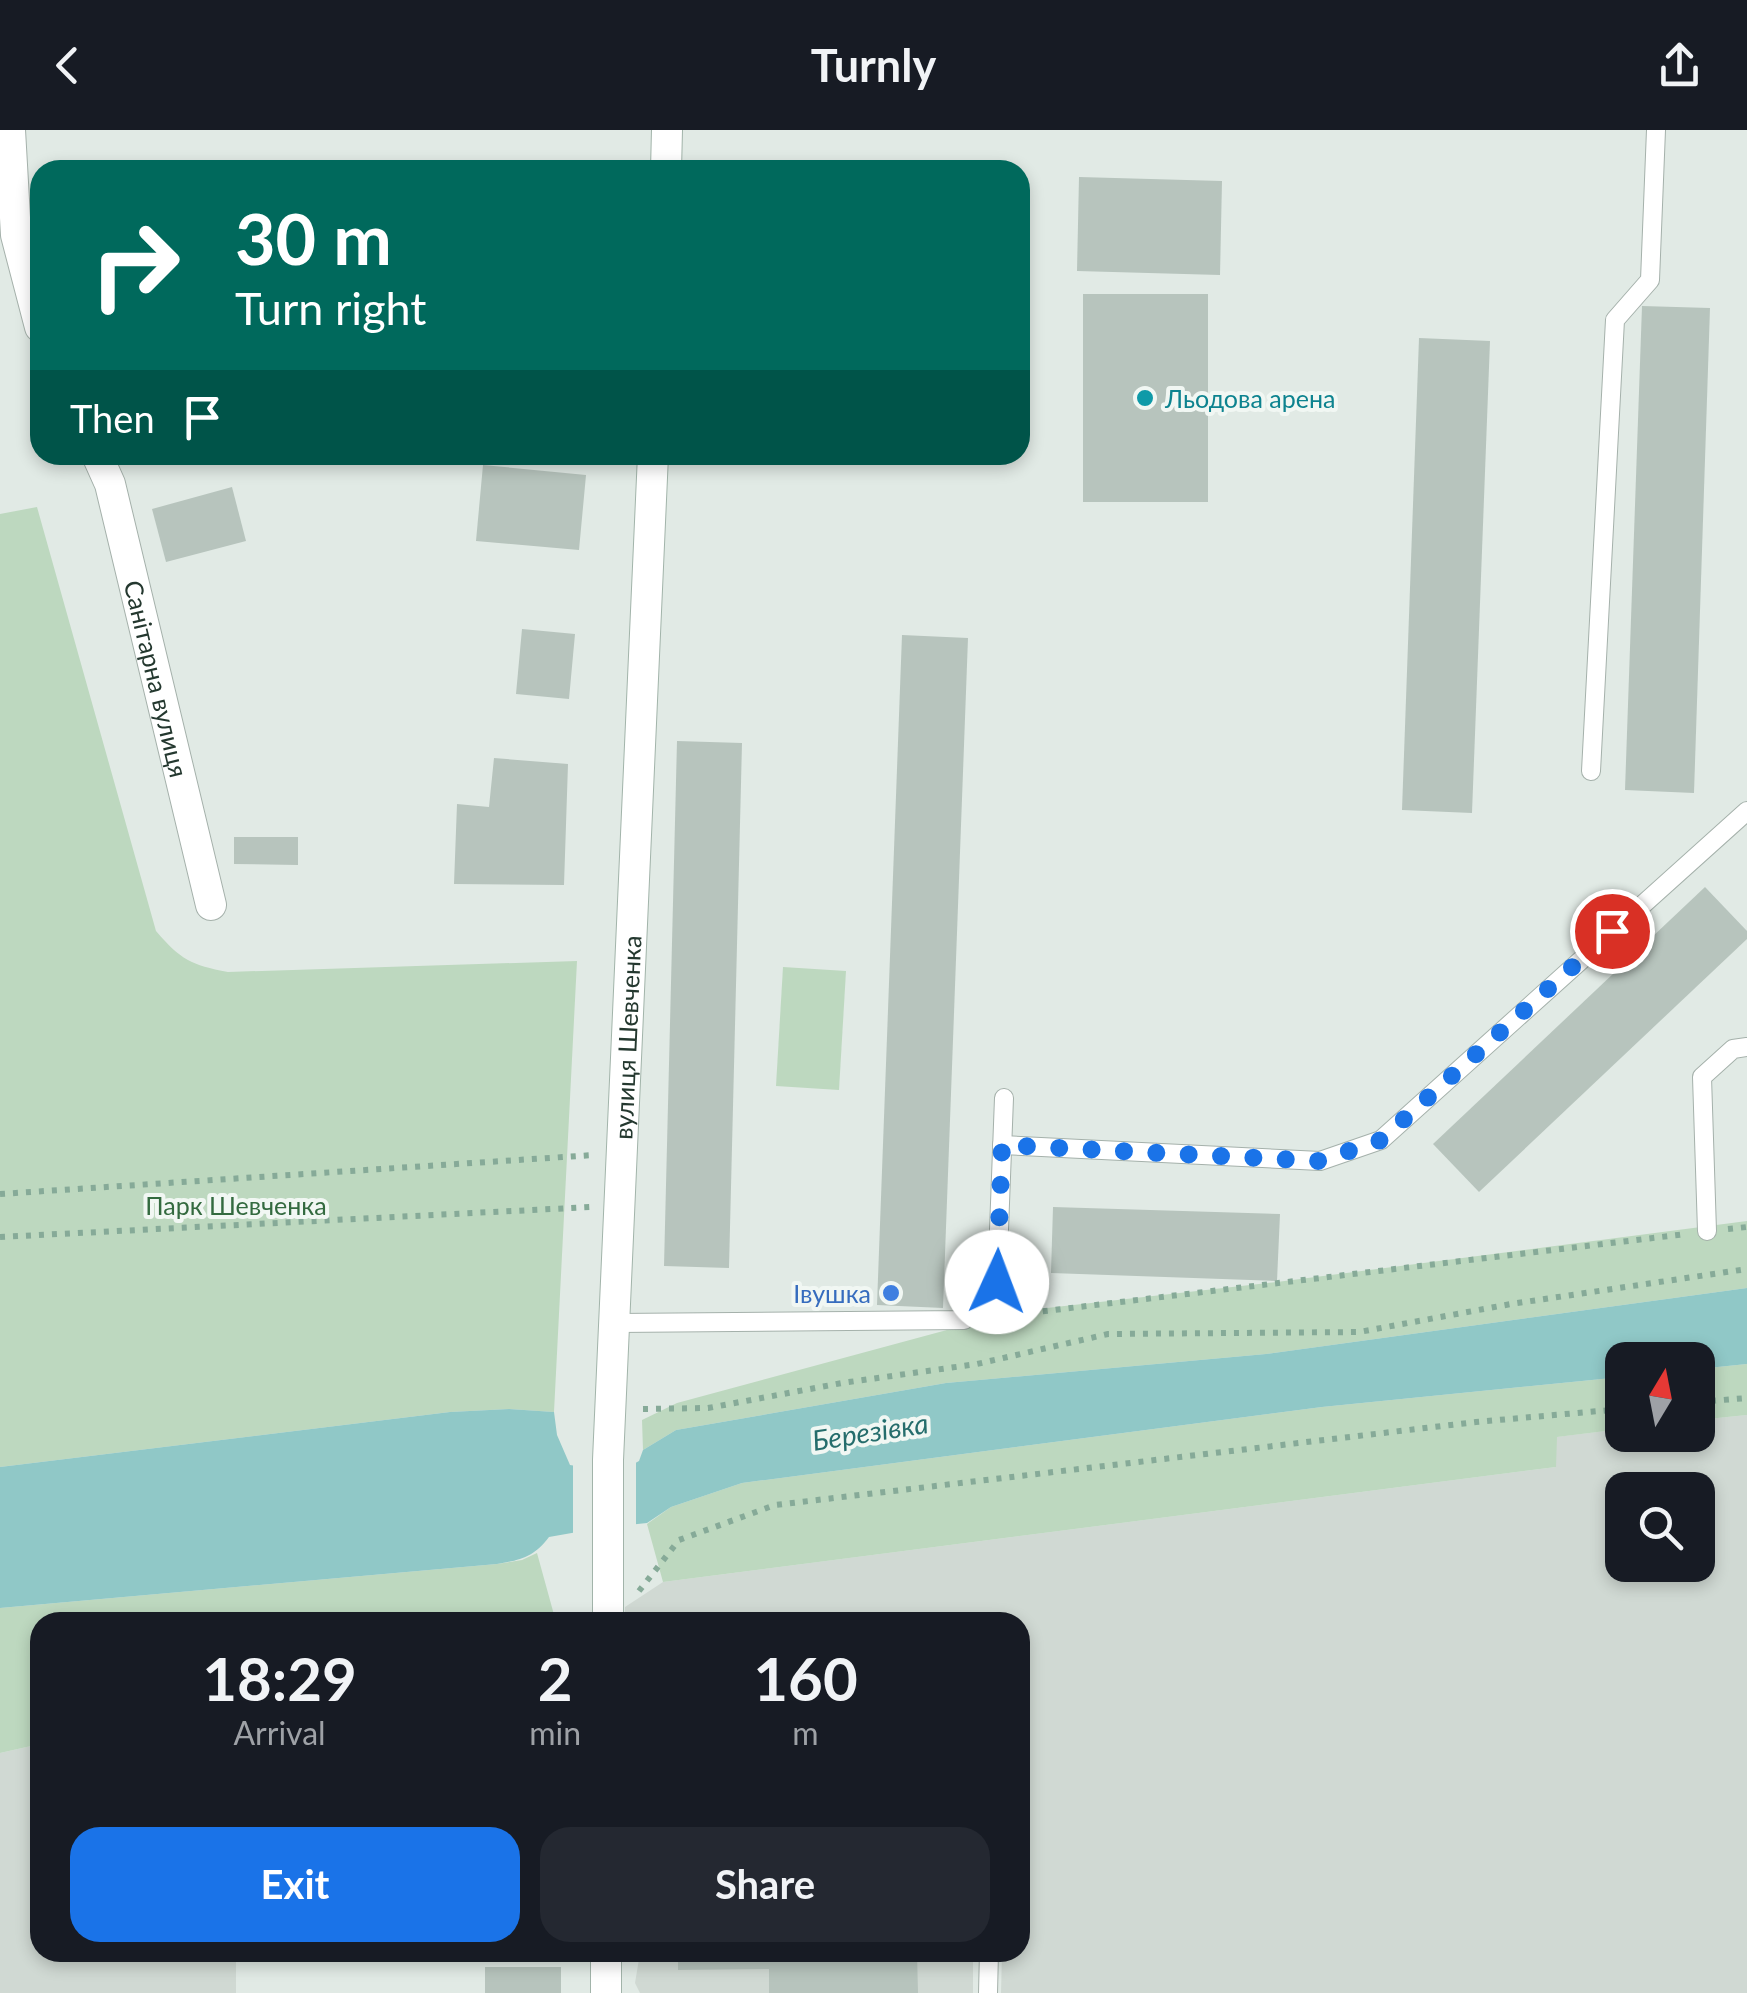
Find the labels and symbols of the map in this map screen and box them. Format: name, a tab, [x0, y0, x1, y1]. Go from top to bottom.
place label: Льодова арена	[1164, 383, 1335, 413]
marker: Льодова арена	[1134, 387, 1156, 409]
street label: Санітарна вулиця	[119, 577, 195, 780]
pin	[1570, 889, 1655, 974]
street label: вулиця Шевченка	[607, 935, 646, 1140]
park label: Парк Шевченка	[145, 1190, 327, 1220]
position arrow	[945, 1230, 1049, 1334]
place label: Івушка	[793, 1278, 871, 1308]
marker: Івушка	[880, 1282, 902, 1304]
north arrow	[1605, 1342, 1715, 1452]
water label: Березівка	[809, 1405, 931, 1457]

